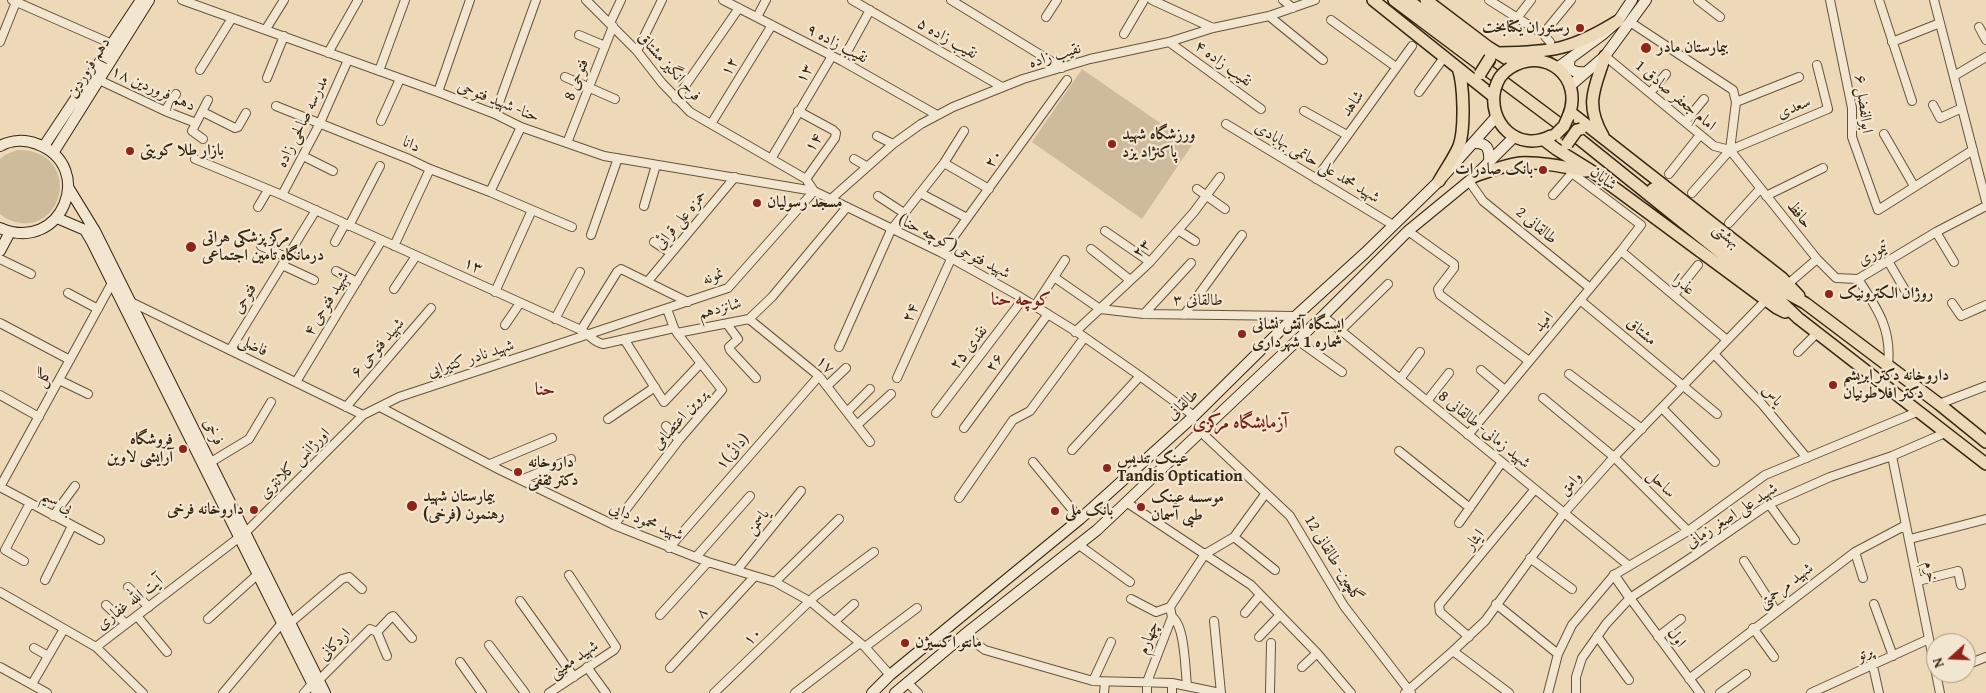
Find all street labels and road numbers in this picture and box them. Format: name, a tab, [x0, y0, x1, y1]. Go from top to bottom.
street label: نقیب زاده ۵	[913, 14, 981, 64]
street label: نقیب زاده ۹	[803, 20, 871, 68]
street label: فرح انگیز مشتاق	[633, 28, 705, 106]
street label: دهم فروردین	[63, 34, 115, 102]
street label: نقیب زاده ۴	[1190, 37, 1256, 91]
street label: نقیب زاده	[1027, 39, 1083, 73]
street label: ۱۲	[717, 54, 743, 80]
street label: فتوحی 8	[560, 57, 594, 103]
street label: امام جعفر صادق 1	[1631, 57, 1719, 135]
street label: ۱۳	[792, 61, 818, 87]
street label: دهم فروردین ۱۸	[108, 62, 198, 116]
street label: مدرسه صالحی زاده	[273, 73, 333, 171]
street label: ابوالفضل ۶	[1850, 74, 1876, 134]
street label: حنا- شهید فتوحی	[454, 77, 542, 127]
street label: شاهد	[1337, 87, 1369, 121]
street label: سعدی	[1774, 92, 1814, 124]
street label: شهید محمد علی حاتمی بهابادی	[1251, 118, 1383, 208]
street label: ۱۴	[801, 130, 827, 156]
street label: دانا	[399, 133, 423, 157]
street label: ۲۰	[981, 146, 1007, 172]
street label: شایان	[1586, 163, 1620, 195]
street label: حمزه علی قرائی	[650, 186, 712, 254]
street label: حافظ	[1782, 197, 1816, 233]
street label: طالقانی 2	[1511, 203, 1561, 249]
street label: (کوچه حنا)شهید فتوحی	[895, 210, 1013, 284]
street label: بهشتی	[1709, 219, 1743, 253]
street label: ۲۳	[1129, 236, 1155, 262]
street label: تیموری	[1854, 237, 1892, 271]
street label: ۱۳	[461, 253, 485, 279]
street label: نمونه	[699, 264, 727, 290]
street label: شهید فتوحی ۴	[300, 268, 354, 340]
street label: عذرا	[1668, 270, 1698, 300]
street label: فتوحی	[229, 281, 261, 317]
street label: طالقانی ۳	[1173, 291, 1223, 311]
street label: شانزدهم	[696, 294, 744, 324]
street label: ۲۴	[898, 301, 924, 325]
street label: امید	[1530, 308, 1558, 336]
street label: شهید فتوحی ۶	[347, 314, 409, 382]
street label: مشتاق	[1622, 314, 1660, 350]
street label: ۲۵ نقدی	[946, 322, 992, 374]
street label: فاضلی	[235, 331, 271, 361]
street label: شهید نادر کتیرایی	[425, 336, 517, 382]
street label: ۲۶	[982, 350, 1008, 376]
street label: ۱۷	[812, 352, 838, 378]
street label: گل	[31, 365, 57, 391]
street label: یاس	[1757, 381, 1787, 411]
street label: طالقانی	[1163, 385, 1203, 425]
street label: پروین اعتصامی	[648, 386, 712, 454]
street label: شهید زمانی- طالقانی 8	[1434, 387, 1534, 473]
street label: فرخی	[198, 415, 228, 449]
street label: اورژانس کلانتری	[255, 424, 335, 504]
street label: ۱(دائی)	[712, 430, 754, 474]
street label: ساحل	[1643, 466, 1679, 502]
street label: وامق	[1555, 468, 1587, 500]
street label: شهید علی اصغر زمانی	[1682, 479, 1782, 553]
street label: بی سیم	[38, 486, 76, 518]
street label: شهید محمود دایی	[606, 498, 686, 546]
street label: یاسمن	[742, 505, 774, 539]
street label: گلچین- طالقانی 12	[1300, 512, 1366, 606]
street label: ایثار	[1461, 526, 1489, 554]
street label: شهید مرحمتی	[1755, 559, 1817, 613]
street label: خرم	[1919, 560, 1941, 584]
street label: آیت الله غفاری	[93, 572, 167, 634]
street label: ۸	[692, 603, 712, 623]
street label: چهارم	[1134, 619, 1164, 657]
street label: ۱۰	[740, 624, 766, 650]
street label: اول	[1662, 624, 1690, 652]
street label: اردکانی	[315, 625, 355, 665]
street label: شهید معینی	[546, 637, 602, 683]
street label: پرتو	[1854, 642, 1876, 666]

